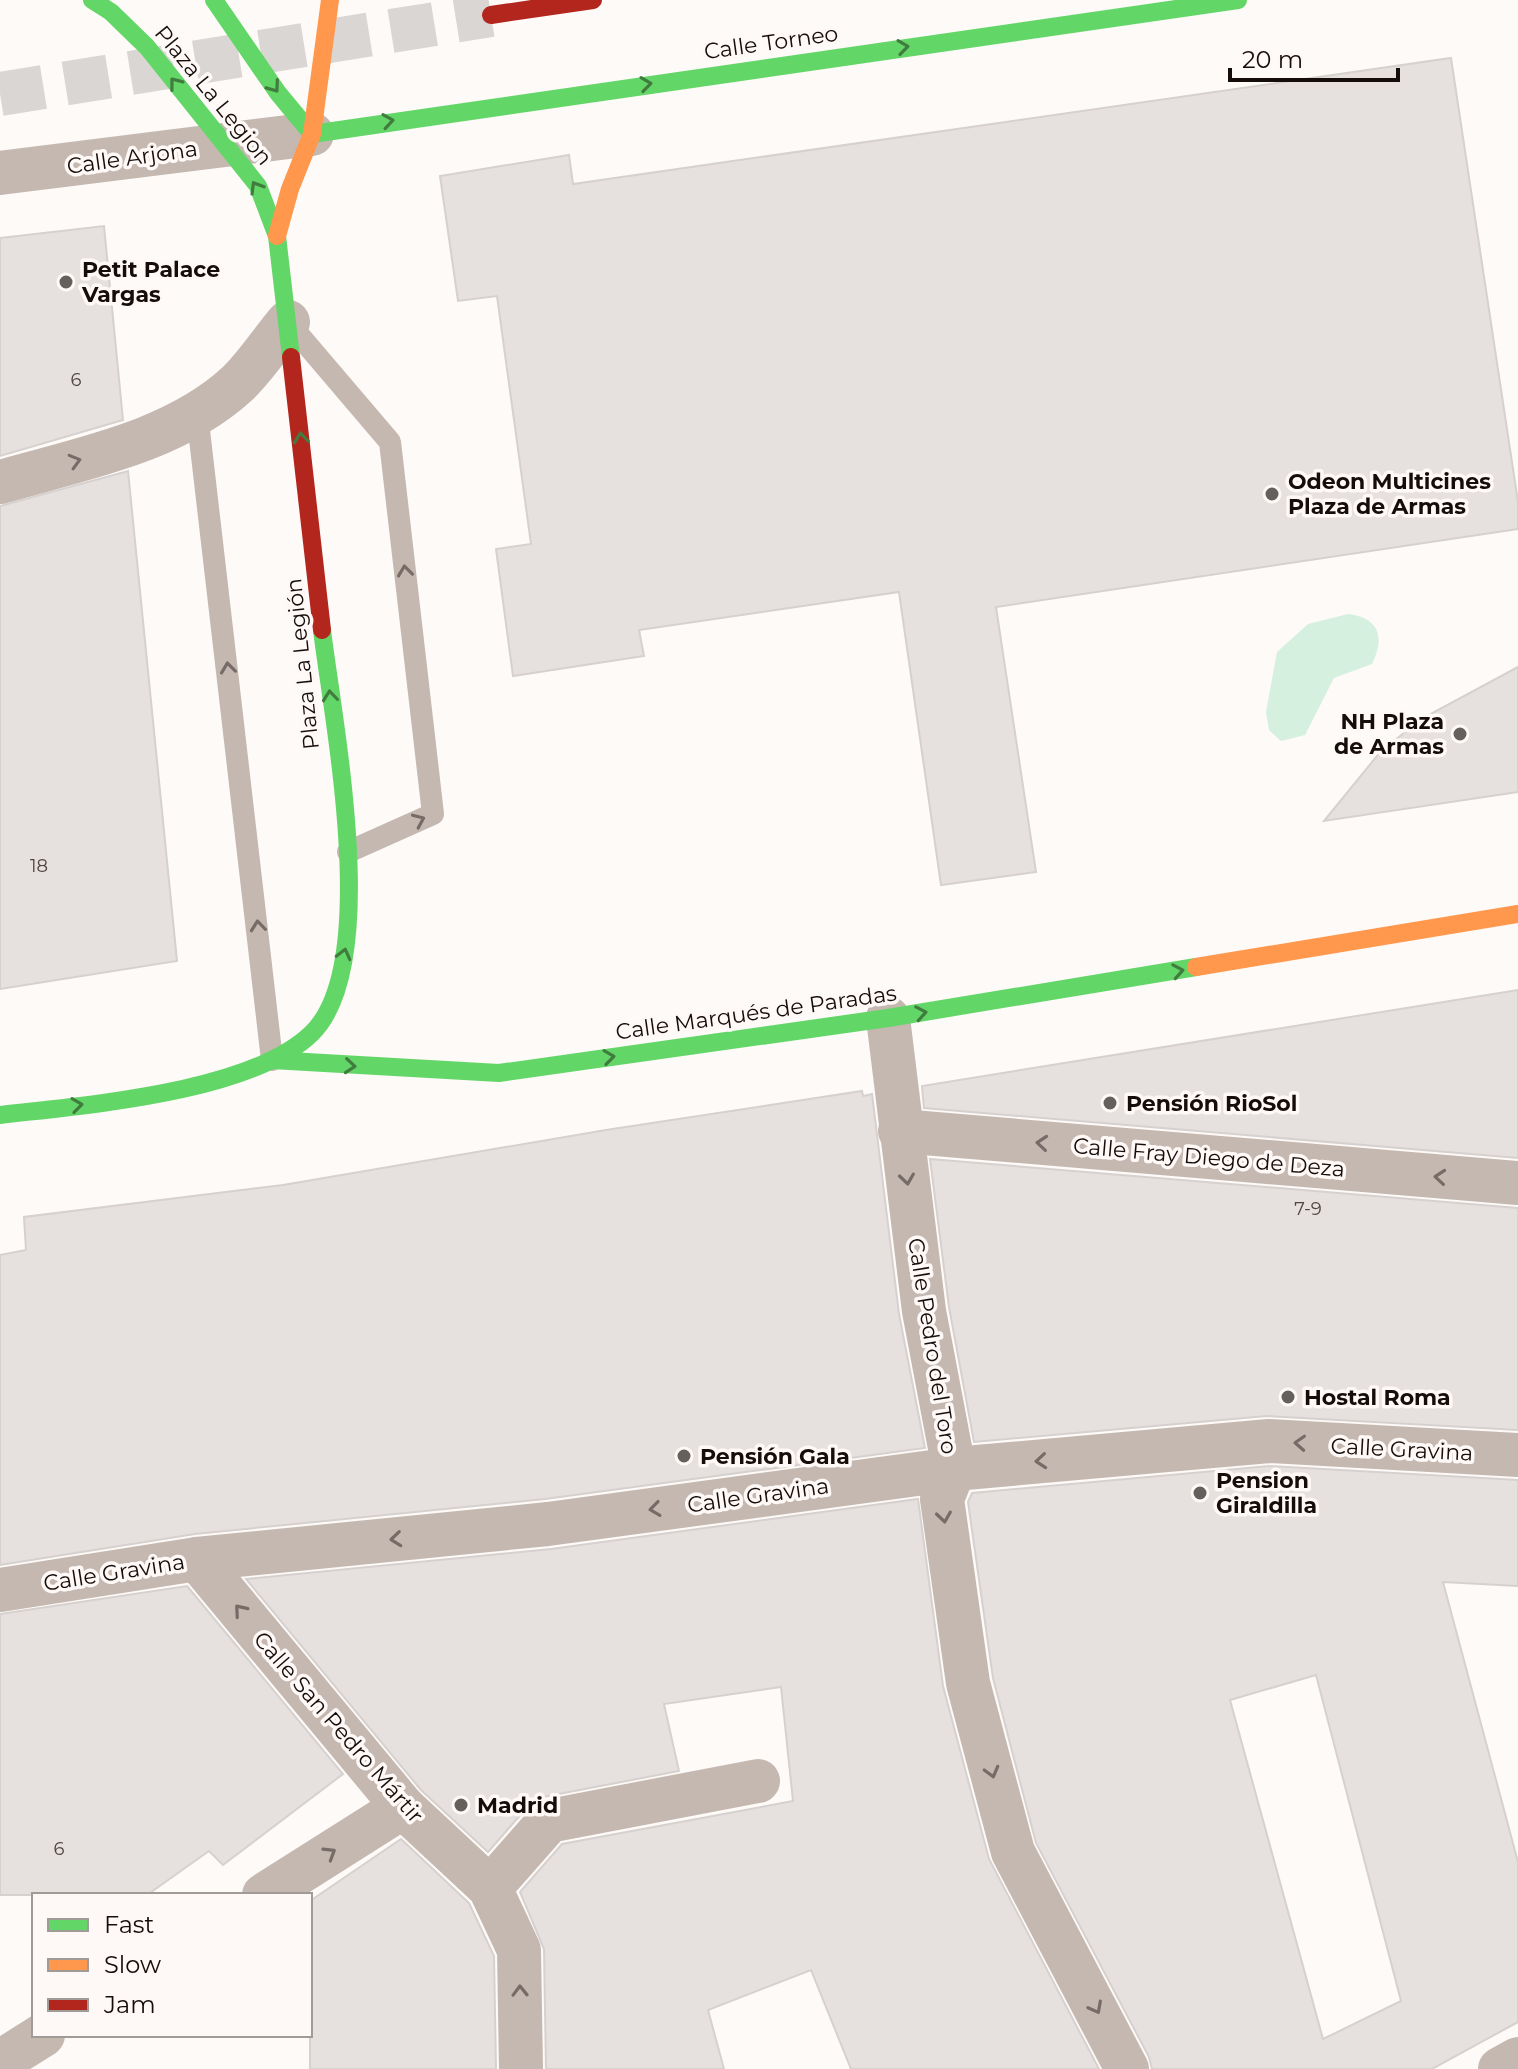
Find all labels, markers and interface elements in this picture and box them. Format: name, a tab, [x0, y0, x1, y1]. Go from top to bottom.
street label: Plaza La Legion	[149, 20, 278, 171]
street label: Calle Torneo	[702, 20, 840, 65]
scale bar	[1230, 32, 1398, 82]
one-way arrow	[896, 39, 910, 56]
text: 20 m	[1242, 45, 1303, 74]
one-way arrow	[639, 76, 653, 93]
one-way arrow	[170, 77, 184, 92]
one-way arrow	[264, 79, 279, 93]
one-way arrow	[382, 113, 395, 130]
street label: Calle Arjona	[65, 135, 199, 180]
one-way arrow	[250, 181, 266, 196]
place label: Petit Palace Vargas	[81, 256, 220, 308]
marker: Petit Palace Vargas	[57, 273, 75, 291]
house number: 6	[71, 369, 82, 391]
one-way arrow	[292, 431, 309, 444]
one-way arrow	[68, 454, 81, 470]
place label: Odeon Multicines Plaza de Armas	[1288, 468, 1491, 520]
marker: Odeon Multicines Plaza de Armas	[1263, 485, 1281, 503]
one-way arrow	[397, 564, 414, 577]
street label: Plaza La Legión	[280, 577, 325, 751]
one-way arrow	[220, 661, 237, 675]
one-way arrow	[321, 689, 338, 702]
place label: NH Plaza de Armas	[1334, 708, 1444, 760]
marker: NH Plaza de Armas	[1451, 725, 1469, 743]
one-way arrow	[411, 814, 425, 830]
house number: 18	[30, 855, 48, 877]
one-way arrow	[250, 920, 267, 933]
one-way arrow	[335, 948, 352, 962]
one-way arrow	[1171, 963, 1185, 980]
street label: Calle Marqués de Paradas	[614, 979, 898, 1046]
one-way arrow	[915, 1005, 928, 1022]
one-way arrow	[602, 1049, 616, 1066]
one-way arrow	[344, 1057, 357, 1074]
place label: Pensión RioSol	[1126, 1090, 1297, 1117]
marker: Pensión RioSol	[1101, 1094, 1119, 1112]
one-way arrow	[70, 1097, 84, 1114]
street label: Calle Fray Diego de Deza	[1072, 1132, 1346, 1183]
one-way arrow	[1035, 1135, 1048, 1152]
one-way arrow	[1433, 1168, 1446, 1185]
one-way arrow	[898, 1172, 915, 1186]
house number: 7-9	[1294, 1198, 1322, 1220]
street label: Calle Pedro del Toro	[902, 1236, 963, 1456]
place label: Hostal Roma	[1304, 1384, 1451, 1411]
marker: Hostal Roma	[1279, 1388, 1297, 1406]
street label: Calle Gravina	[1330, 1432, 1474, 1467]
one-way arrow	[1293, 1435, 1306, 1452]
place label: Pensión Gala	[700, 1443, 850, 1470]
marker: Pensión Gala	[675, 1447, 693, 1465]
one-way arrow	[1034, 1452, 1047, 1469]
place label: Pension Giraldilla	[1216, 1467, 1317, 1519]
street label: Calle Gravina	[686, 1472, 831, 1519]
marker: Pension Giraldilla	[1191, 1484, 1209, 1502]
one-way arrow	[648, 1500, 661, 1517]
one-way arrow	[935, 1510, 952, 1524]
one-way arrow	[389, 1530, 402, 1547]
street label: Calle Gravina	[42, 1548, 187, 1597]
one-way arrow	[235, 1605, 250, 1620]
street label: Calle San Pedro Mártir	[248, 1626, 429, 1829]
one-way arrow	[982, 1764, 999, 1778]
place label: Madrid	[477, 1792, 558, 1819]
marker: Madrid	[452, 1796, 470, 1814]
house number: 6	[54, 1838, 65, 1860]
one-way arrow	[321, 1848, 335, 1863]
legend	[32, 1893, 312, 2037]
text: Fast	[104, 1910, 155, 1939]
text: Slow	[104, 1950, 161, 1979]
one-way arrow	[511, 1984, 528, 1997]
text: Jam	[103, 1990, 156, 2019]
one-way arrow	[1087, 2000, 1102, 2015]

